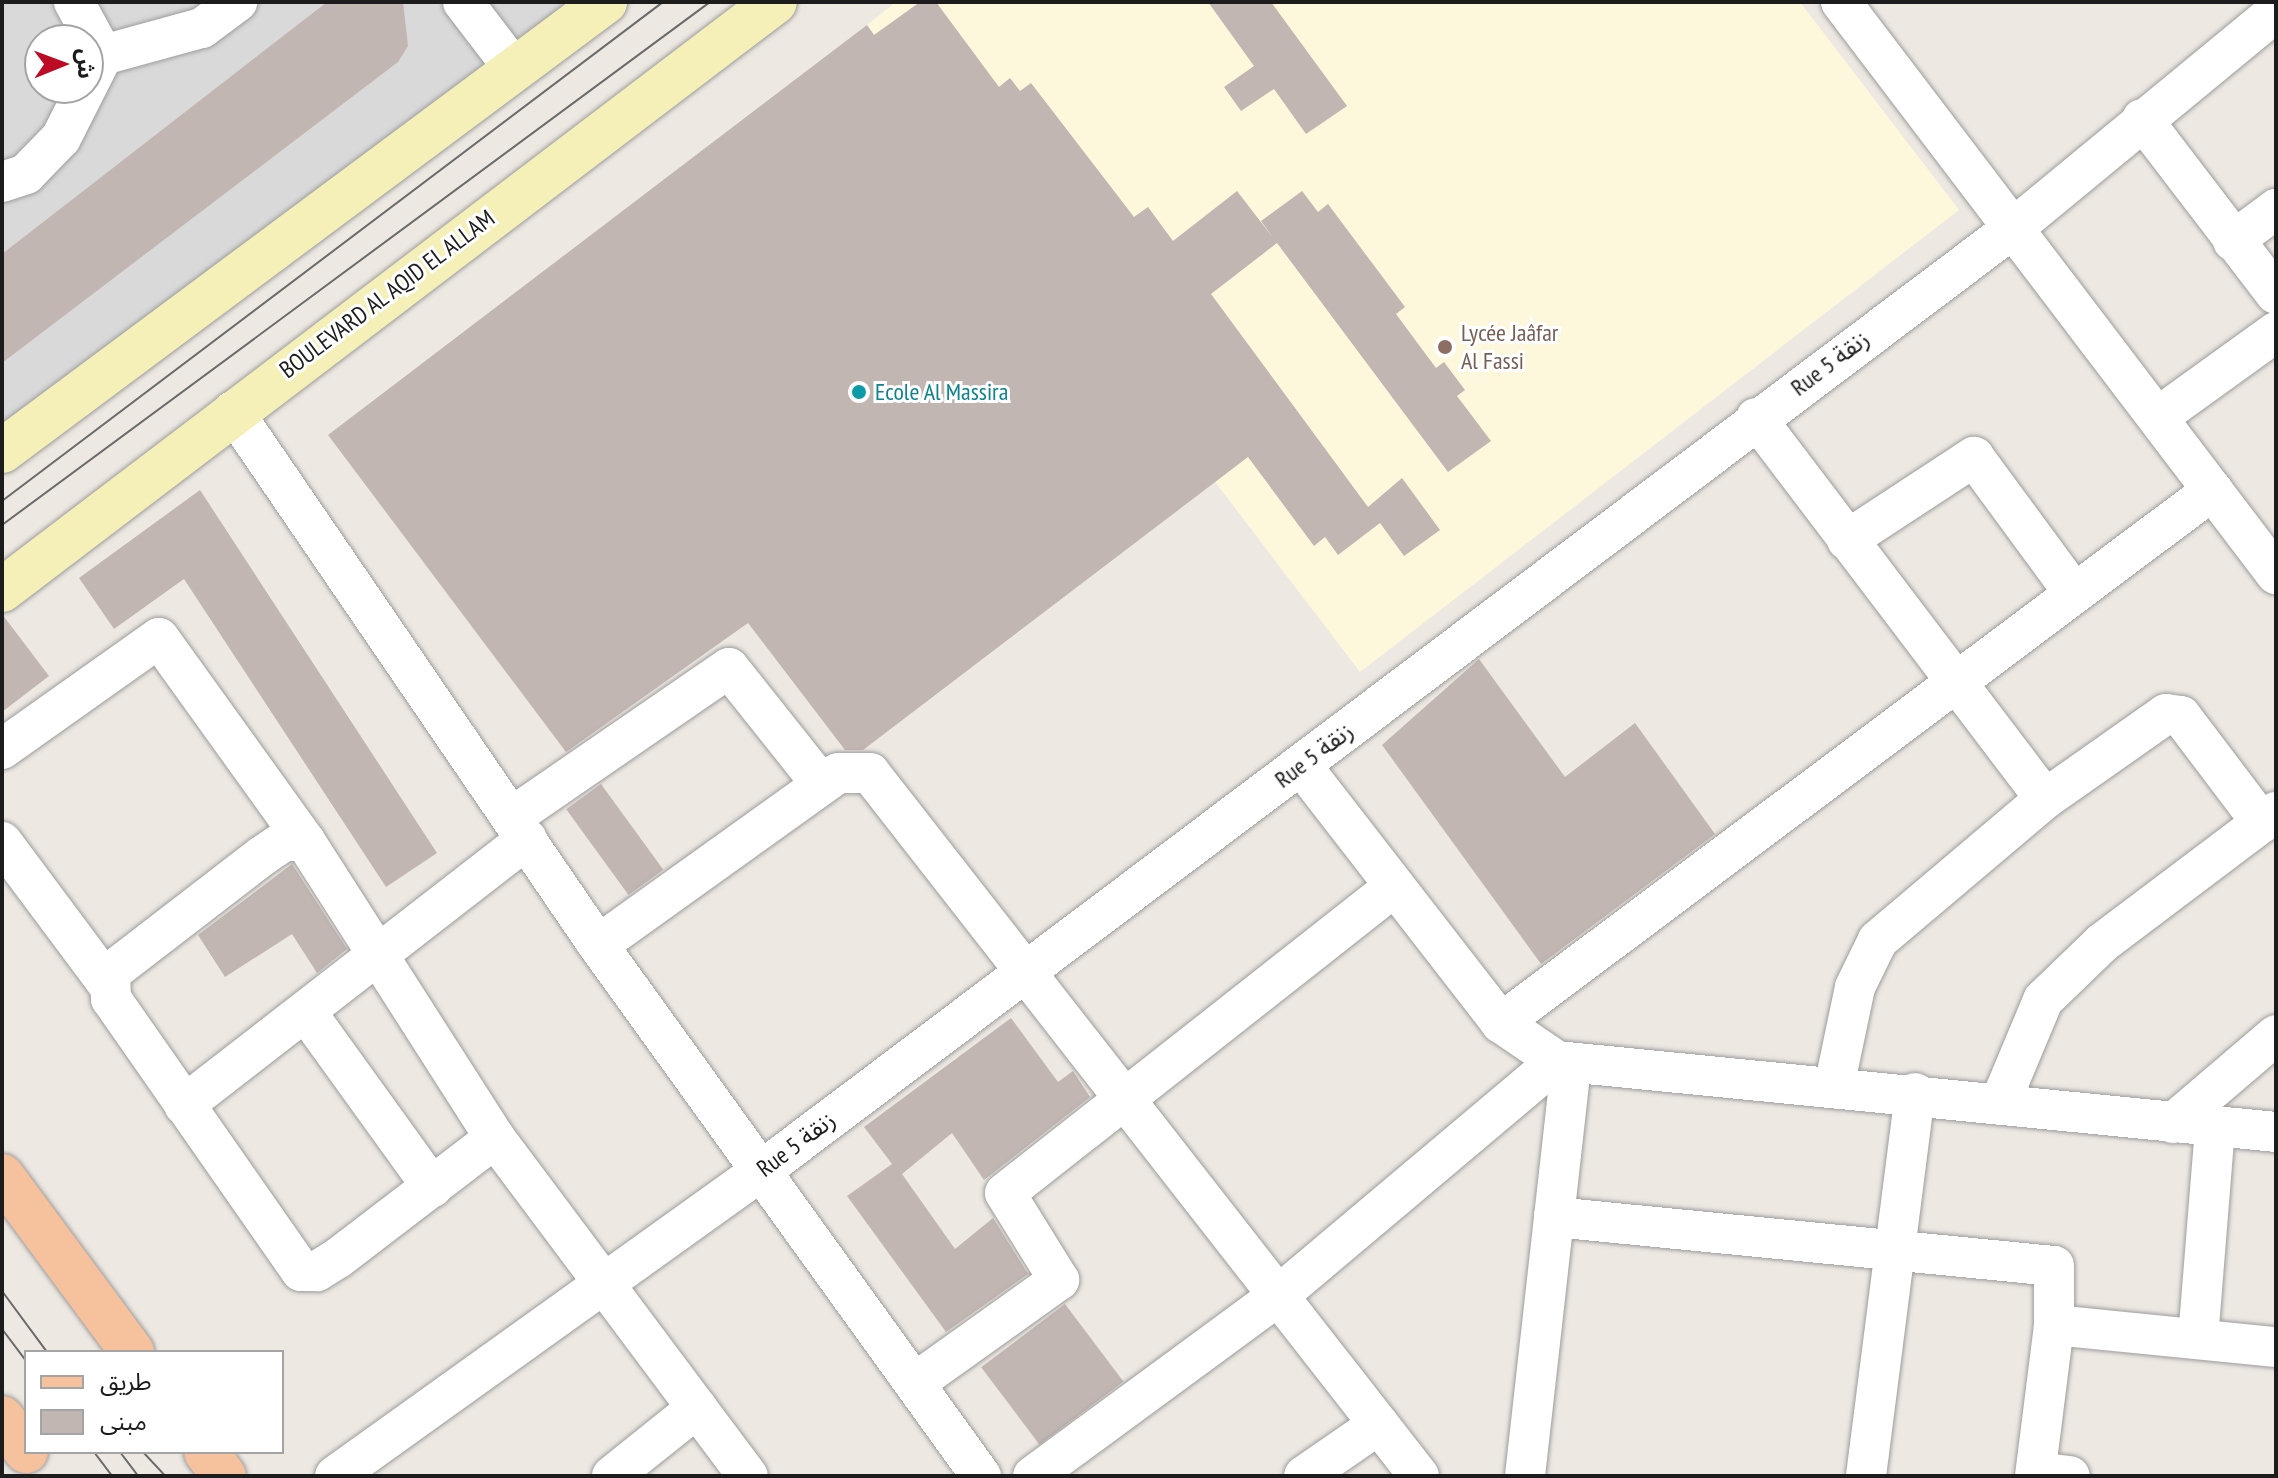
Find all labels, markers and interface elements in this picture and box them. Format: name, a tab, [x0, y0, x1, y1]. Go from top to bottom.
north arrow	[24, 24, 104, 104]
text: ش	[72, 48, 100, 79]
street label: BOULEVARD AL AQID EL ALLAM	[272, 203, 502, 385]
place label: Lycée Jaâfar Al Fassi	[1461, 319, 1558, 375]
street label: Rue 5 زنقة	[1785, 324, 1875, 402]
marker: Lycée Jaâfar Al Fassi	[1436, 338, 1454, 356]
place label: Ecole Al Massira	[875, 378, 1009, 406]
marker: Ecole Al Massira	[850, 383, 868, 401]
street label: Rue 5 زنقة	[1269, 716, 1359, 794]
street label: Rue 5 زنقة	[751, 1105, 841, 1183]
legend	[24, 1350, 284, 1454]
text: طريق	[100, 1366, 152, 1397]
text: مبنى	[100, 1406, 147, 1437]

